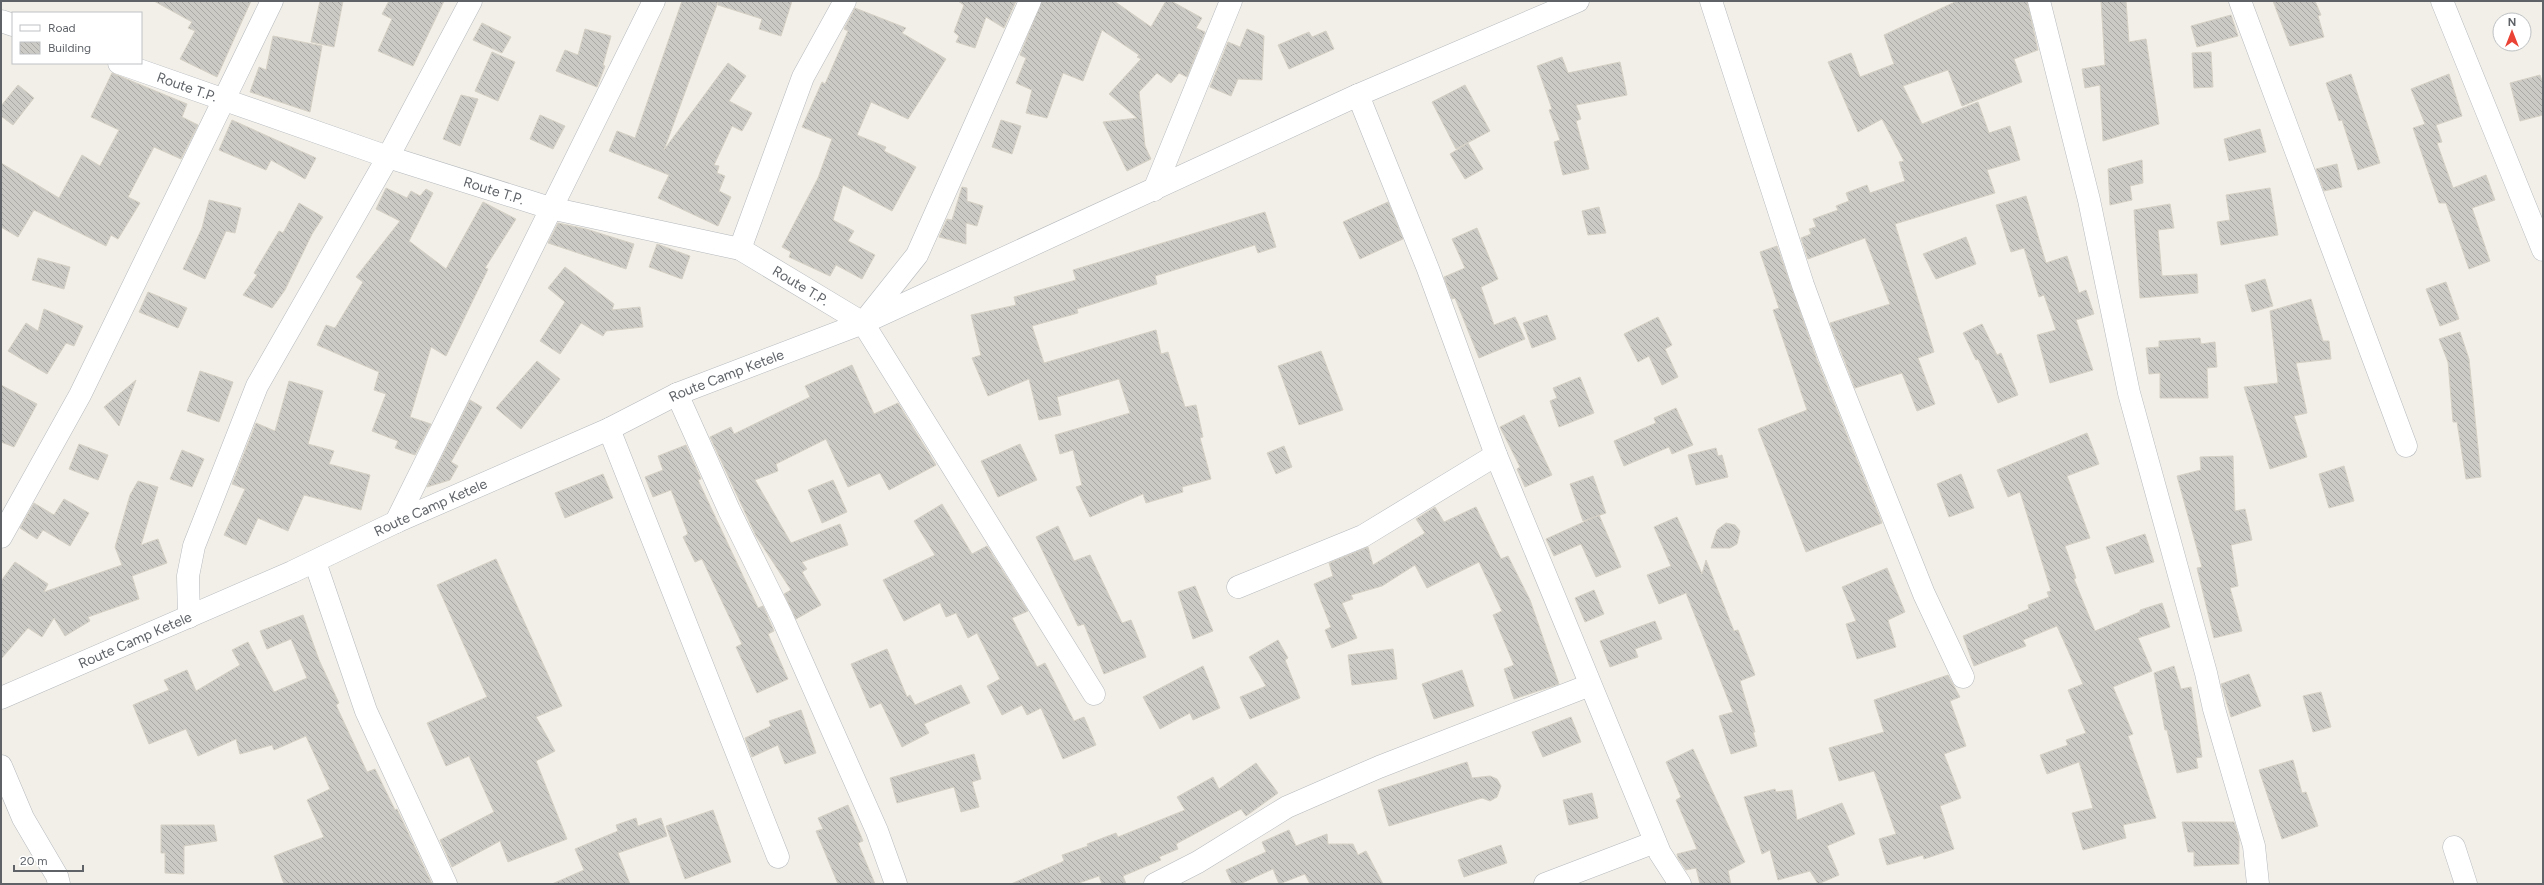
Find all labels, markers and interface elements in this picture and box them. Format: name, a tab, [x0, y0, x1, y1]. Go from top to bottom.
legend	[12, 12, 142, 64]
north arrow	[2492, 12, 2532, 52]
text: N	[2508, 16, 2516, 29]
text: Road	[48, 21, 76, 35]
text: Building	[48, 41, 91, 55]
street label: Route T.P.	[155, 68, 219, 105]
street label: Route T.P.	[461, 173, 526, 208]
street label: Route T.P.	[769, 262, 832, 309]
street label: Route Camp Ketele	[666, 345, 786, 405]
street label: Route Camp Ketele	[371, 475, 490, 540]
street label: Route Camp Ketele	[76, 608, 195, 672]
scale bar	[14, 847, 83, 873]
text: 20 m	[20, 854, 48, 868]

